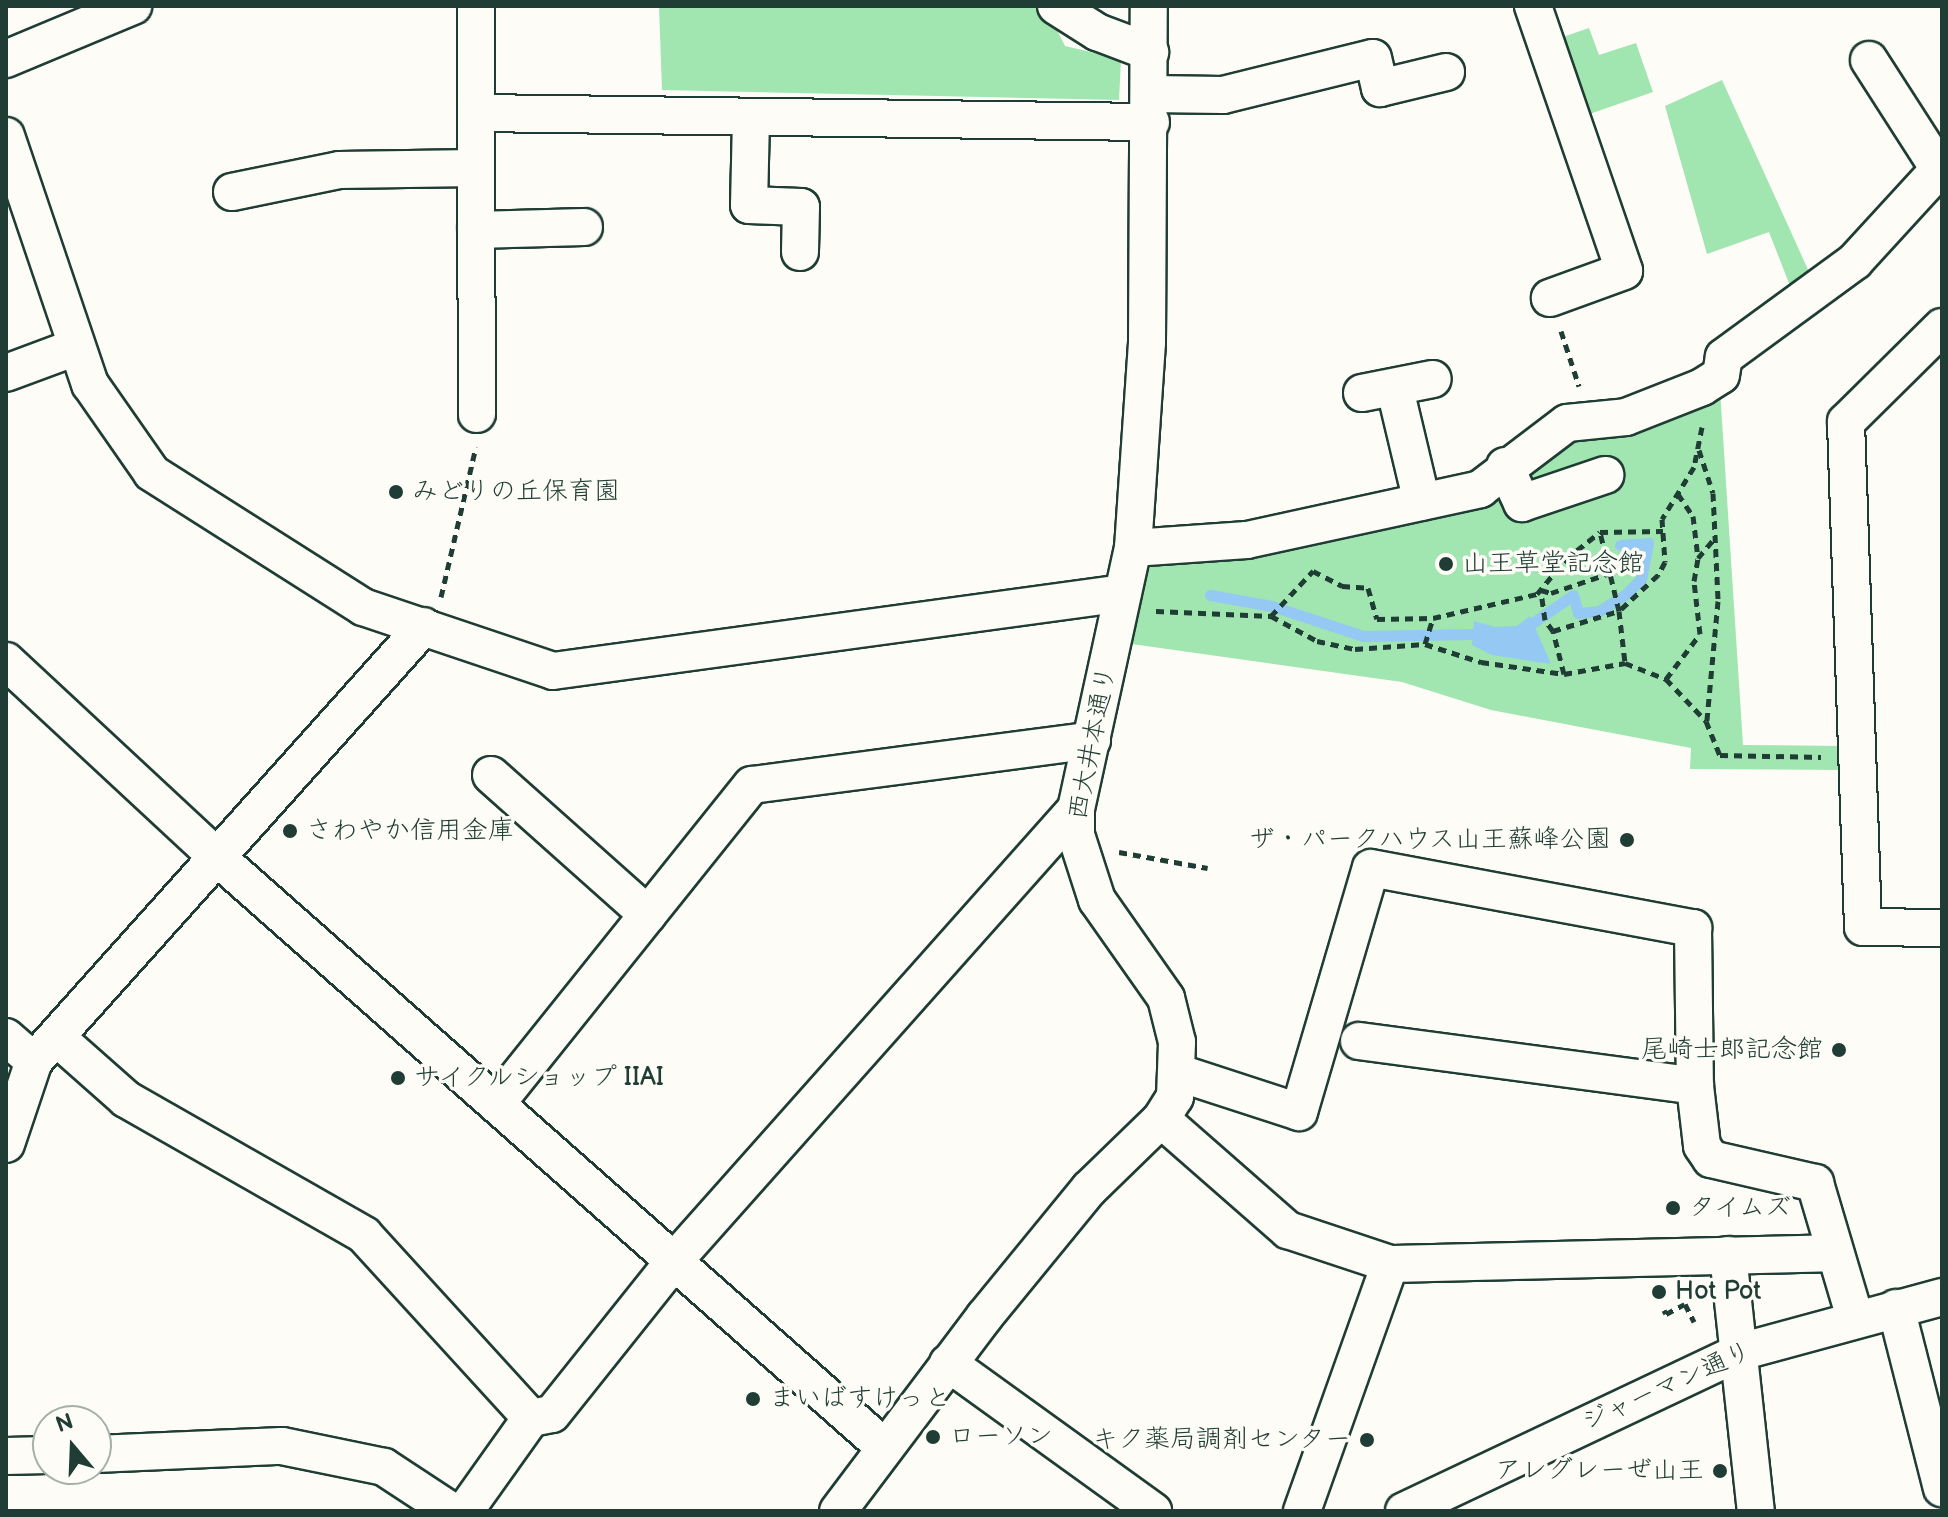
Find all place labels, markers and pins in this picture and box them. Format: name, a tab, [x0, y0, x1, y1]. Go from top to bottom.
place label: みどりの丘保育園	[412, 476, 620, 508]
marker: みどりの丘保育園	[387, 483, 405, 501]
place label: 山王草堂記念館	[1462, 548, 1644, 580]
marker: 山王草堂記念館	[1437, 555, 1455, 573]
place label: さわやか信用金庫	[306, 815, 514, 847]
marker: さわやか信用金庫	[281, 822, 299, 840]
place label: ザ・パークハウス山王蘇峰公園	[1247, 824, 1611, 856]
marker: ザ・パークハウス山王蘇峰公園	[1618, 831, 1636, 849]
place label: 尾崎士郎記念館	[1641, 1034, 1823, 1066]
marker: 尾崎士郎記念館	[1830, 1041, 1848, 1059]
place label: サイクルショップ IIAI	[414, 1062, 669, 1094]
marker: サイクルショップ IIAI	[389, 1069, 407, 1087]
place label: タイムズ	[1689, 1192, 1793, 1224]
marker: タイムズ	[1664, 1199, 1682, 1217]
place label: Hot Pot	[1675, 1276, 1761, 1308]
marker: Hot Pot	[1650, 1283, 1668, 1301]
place label: まいばすけっと	[769, 1383, 951, 1415]
marker: まいばすけっと	[744, 1390, 762, 1408]
place label: ローソン	[949, 1421, 1053, 1453]
place label: キク薬局調剤センター	[1091, 1424, 1351, 1456]
marker: ローソン	[924, 1428, 942, 1446]
marker: キク薬局調剤センター	[1358, 1431, 1376, 1449]
place label: アレグレーぜ山王	[1495, 1455, 1704, 1487]
marker: アレグレーぜ山王	[1711, 1462, 1729, 1480]

